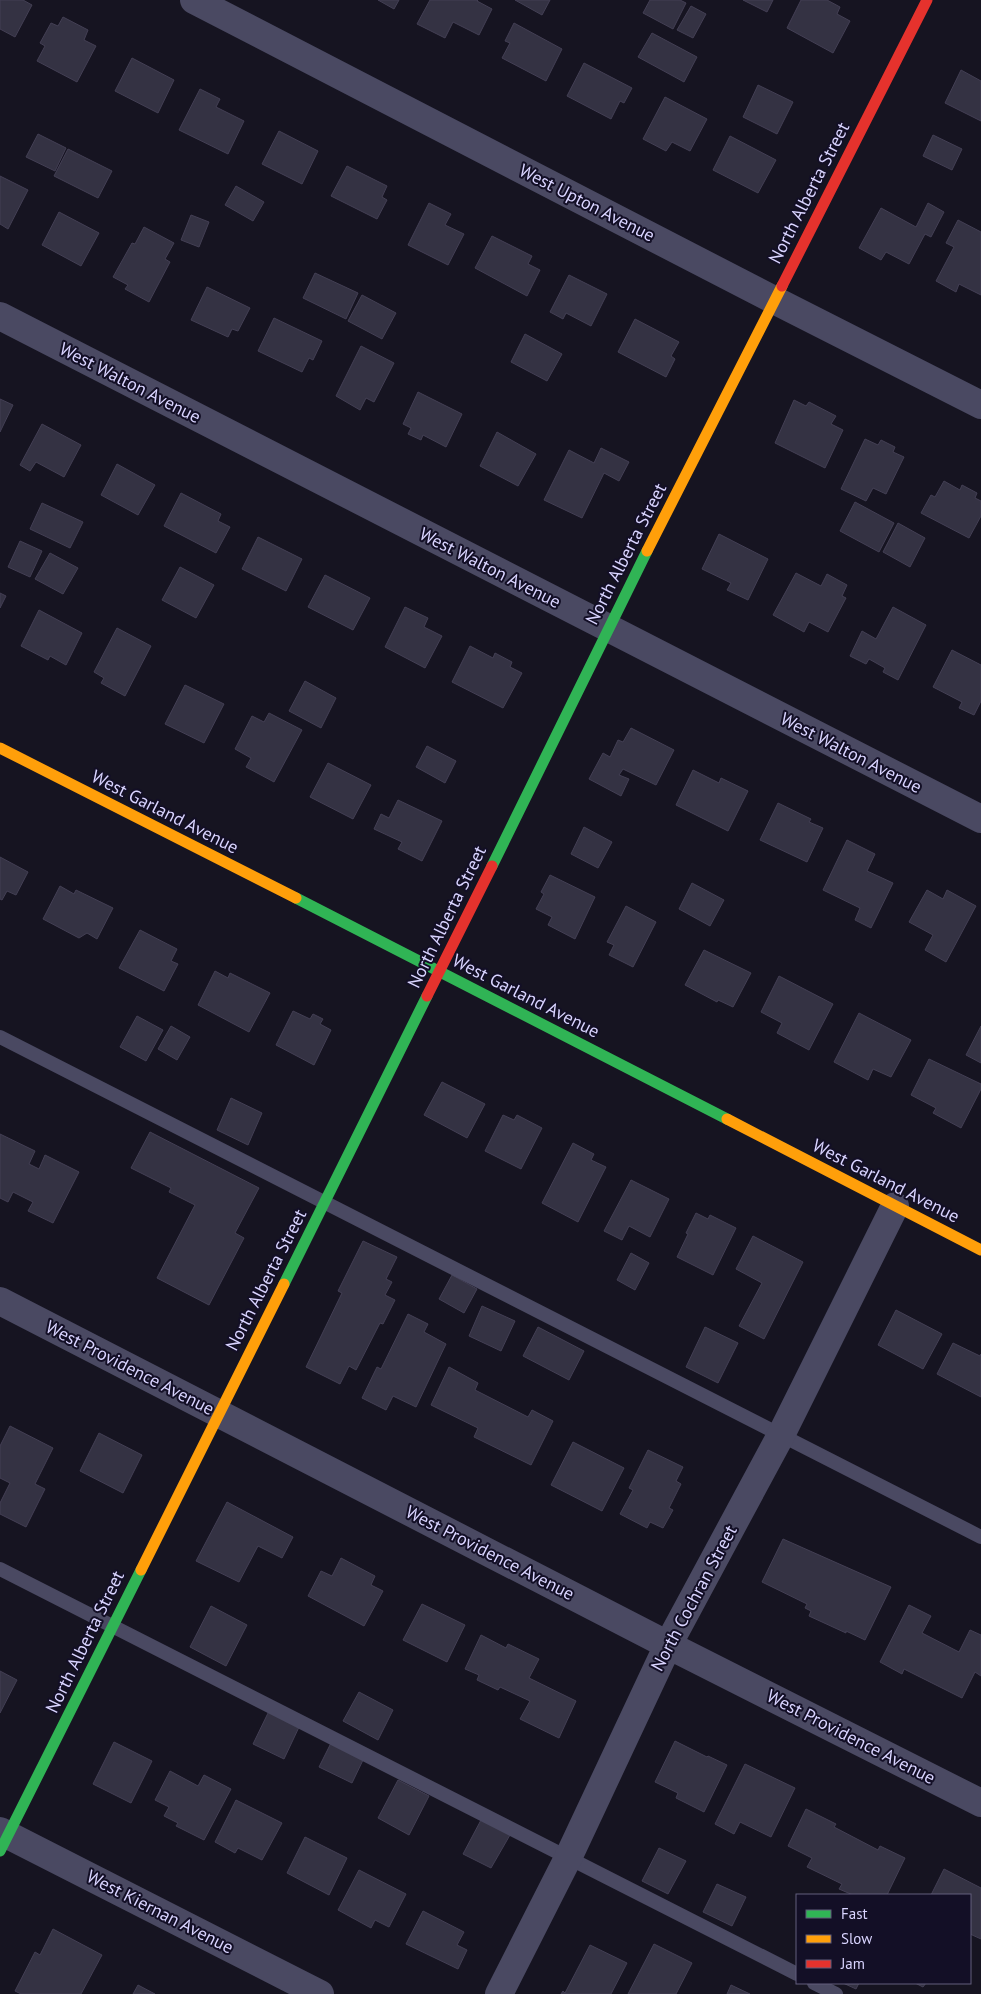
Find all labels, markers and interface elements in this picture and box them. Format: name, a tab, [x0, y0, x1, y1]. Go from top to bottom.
street label: North Alberta Street	[763, 118, 854, 267]
street label: West Upton Avenue	[516, 158, 659, 247]
street label: West Walton Avenue	[56, 337, 205, 428]
street label: North Alberta Street	[580, 479, 671, 628]
street label: West Walton Avenue	[416, 522, 565, 613]
street label: West Walton Avenue	[777, 707, 926, 798]
street label: West Garland Avenue	[88, 765, 243, 859]
street label: North Alberta Street	[402, 842, 491, 992]
street label: West Garland Avenue	[449, 949, 604, 1043]
street label: West Garland Avenue	[809, 1134, 964, 1228]
street label: North Alberta Street	[220, 1205, 311, 1354]
street label: West Providence Avenue	[42, 1315, 218, 1420]
street label: West Providence Avenue	[402, 1500, 578, 1605]
street label: North Cochran Street	[645, 1521, 742, 1675]
street label: North Alberta Street	[40, 1567, 129, 1717]
street label: West Providence Avenue	[763, 1684, 939, 1789]
street label: West Kiernan Avenue	[83, 1865, 238, 1959]
legend	[796, 1894, 971, 1984]
text: Fast	[841, 1904, 868, 1923]
text: Slow	[841, 1929, 872, 1948]
text: Jam	[840, 1954, 865, 1973]

